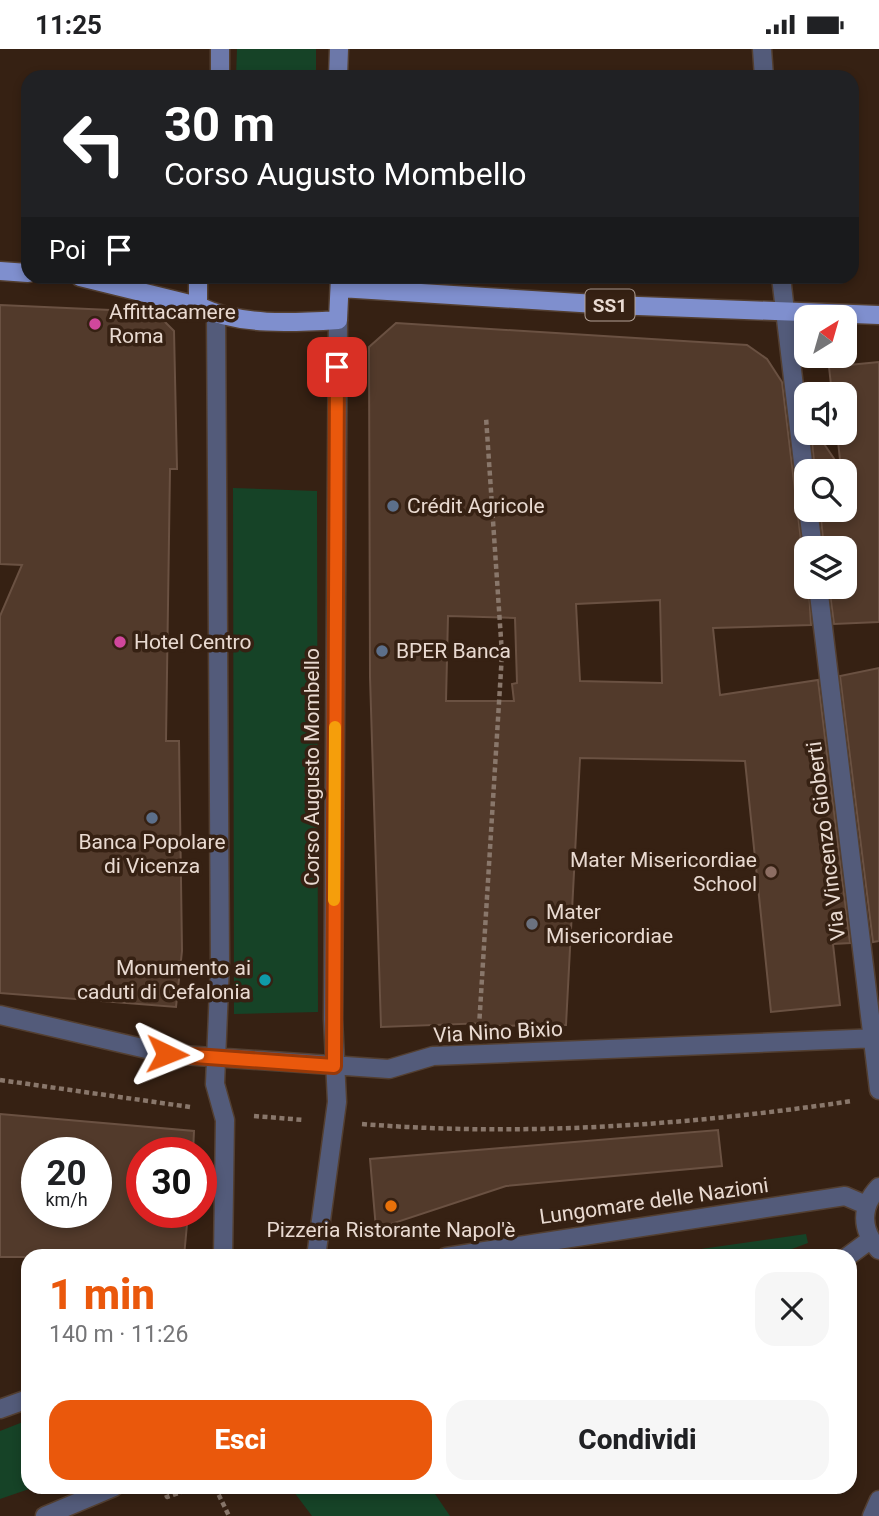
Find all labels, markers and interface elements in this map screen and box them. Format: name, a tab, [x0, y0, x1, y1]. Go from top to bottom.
text: 11:25	[35, 10, 102, 40]
text: 30 m	[164, 96, 275, 153]
icon: left	[49, 98, 140, 189]
text: Corso Augusto Mombello	[164, 155, 526, 193]
icon: arrive	[100, 231, 138, 269]
text: Poi	[49, 235, 86, 265]
road number: SS1	[586, 289, 634, 321]
place label: Affittacamere Roma	[109, 300, 236, 348]
north arrow	[794, 305, 858, 367]
map controls	[794, 305, 857, 599]
marker: Affittacamere Roma	[87, 316, 103, 332]
pin	[307, 337, 367, 397]
icon: arrive	[318, 348, 356, 386]
button: sound	[794, 382, 857, 445]
button: search	[794, 459, 857, 522]
place label: Crédit Agricole	[407, 494, 545, 518]
marker: Crédit Agricole	[385, 498, 401, 514]
button: layers	[794, 536, 857, 599]
place label: Hotel Centro	[134, 630, 251, 654]
marker: Hotel Centro	[112, 634, 128, 650]
place label: BPER Banca	[396, 639, 511, 663]
marker: BPER Banca	[374, 643, 390, 659]
street label: Corso Augusto Mombello	[300, 648, 324, 886]
street label: Via Vincenzo Gioberti	[802, 740, 850, 942]
marker: Banca Popolare di Vicenza	[144, 810, 160, 826]
place label: Banca Popolare di Vicenza	[78, 830, 226, 878]
place label: Mater Misericordiae School	[570, 848, 757, 896]
marker: Mater Misericordiae School	[763, 864, 779, 880]
place label: Mater Misericordiae	[546, 900, 673, 948]
marker: Mater Misericordiae	[524, 916, 540, 932]
place label: Monumento ai caduti di Cefalonia	[77, 956, 251, 1004]
marker: Monumento ai caduti di Cefalonia	[257, 972, 273, 988]
position arrow	[130, 1017, 204, 1091]
street label: Via Nino Bixio	[433, 1017, 563, 1047]
speed limit sign: 30	[126, 1137, 217, 1228]
text: 20	[46, 1153, 87, 1194]
street label: Lungomare delle Nazioni	[538, 1173, 770, 1229]
text: km/h	[45, 1189, 88, 1210]
marker: Pizzeria Ristorante Napol'è	[383, 1198, 399, 1214]
place label: Pizzeria Ristorante Napol'è	[267, 1218, 515, 1242]
text: 1 min	[49, 1270, 155, 1319]
button: close	[755, 1272, 829, 1346]
text: 140 m · 11:26	[49, 1321, 188, 1348]
button: Esci	[49, 1400, 432, 1480]
button: Condividi	[446, 1400, 829, 1480]

